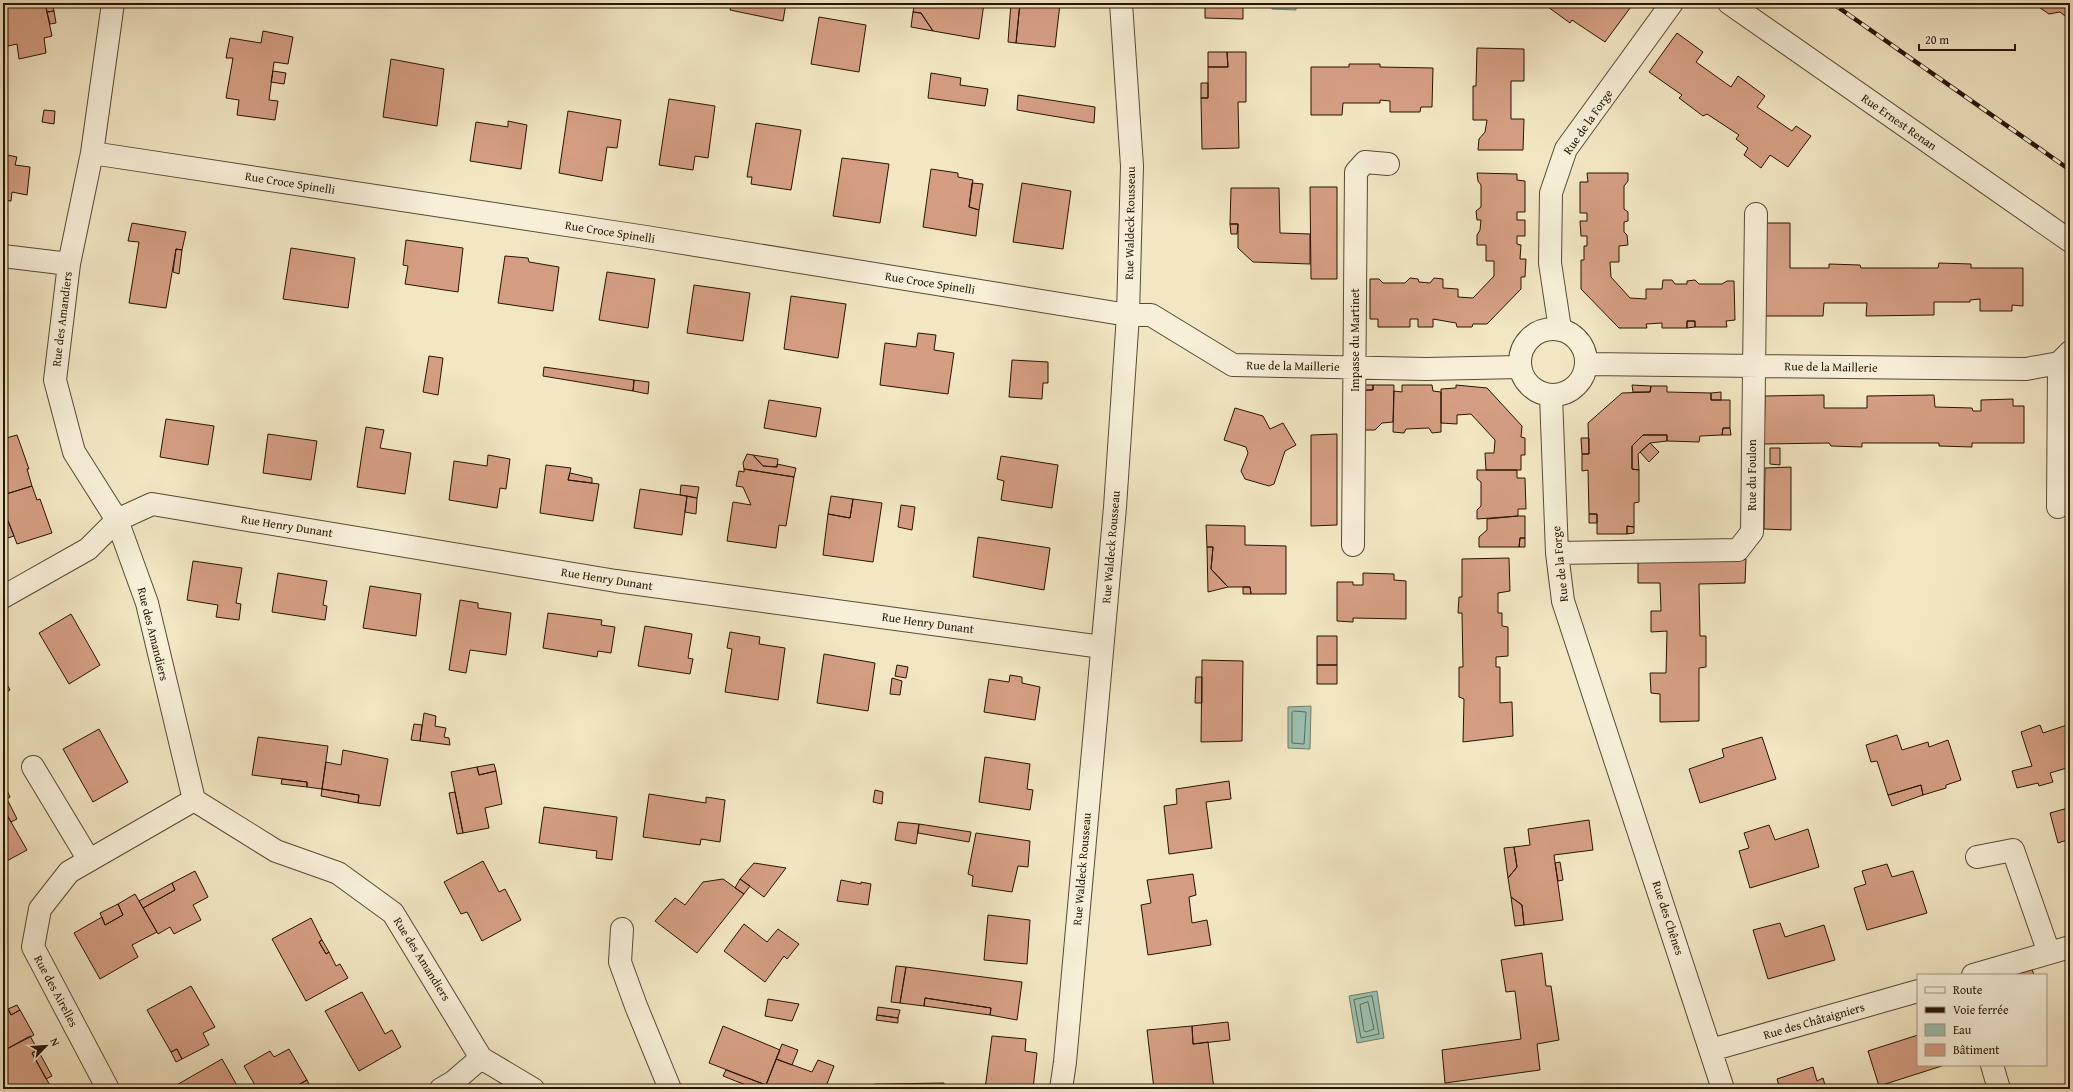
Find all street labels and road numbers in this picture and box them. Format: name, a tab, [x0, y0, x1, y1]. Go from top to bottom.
street label: Rue de la Forge	[1559, 85, 1617, 158]
street label: Rue Ernest Renan	[1858, 89, 1941, 154]
street label: Rue Waldeck Rousseau	[1120, 166, 1139, 280]
street label: Rue Croce Spinelli	[244, 167, 337, 198]
street label: Rue Croce Spinelli	[564, 216, 657, 247]
street label: Rue Croce Spinelli	[884, 267, 977, 298]
street label: Rue des Amandiers	[47, 270, 76, 367]
street label: Impasse du Martinet	[1346, 287, 1363, 392]
street label: Rue de la Maillerie	[1246, 356, 1340, 375]
street label: Rue de la Maillerie	[1784, 357, 1878, 376]
street label: Rue du Foulon	[1743, 439, 1760, 511]
street label: Rue Waldeck Rousseau	[1097, 489, 1124, 604]
street label: Rue Henry Dunant	[240, 510, 335, 541]
street label: Rue de la Forge	[1547, 525, 1572, 603]
street label: Rue Henry Dunant	[560, 563, 655, 594]
street label: Rue des Amandiers	[134, 585, 173, 683]
street label: Rue Henry Dunant	[881, 608, 976, 637]
street label: Rue Waldeck Rousseau	[1068, 811, 1095, 926]
street label: Rue des Chênes	[1648, 879, 1689, 957]
street label: Rue des Amandiers	[390, 914, 455, 1004]
street label: Rue des Airelles	[30, 952, 83, 1030]
street label: Rue des Châtaigniers	[1761, 998, 1867, 1043]

